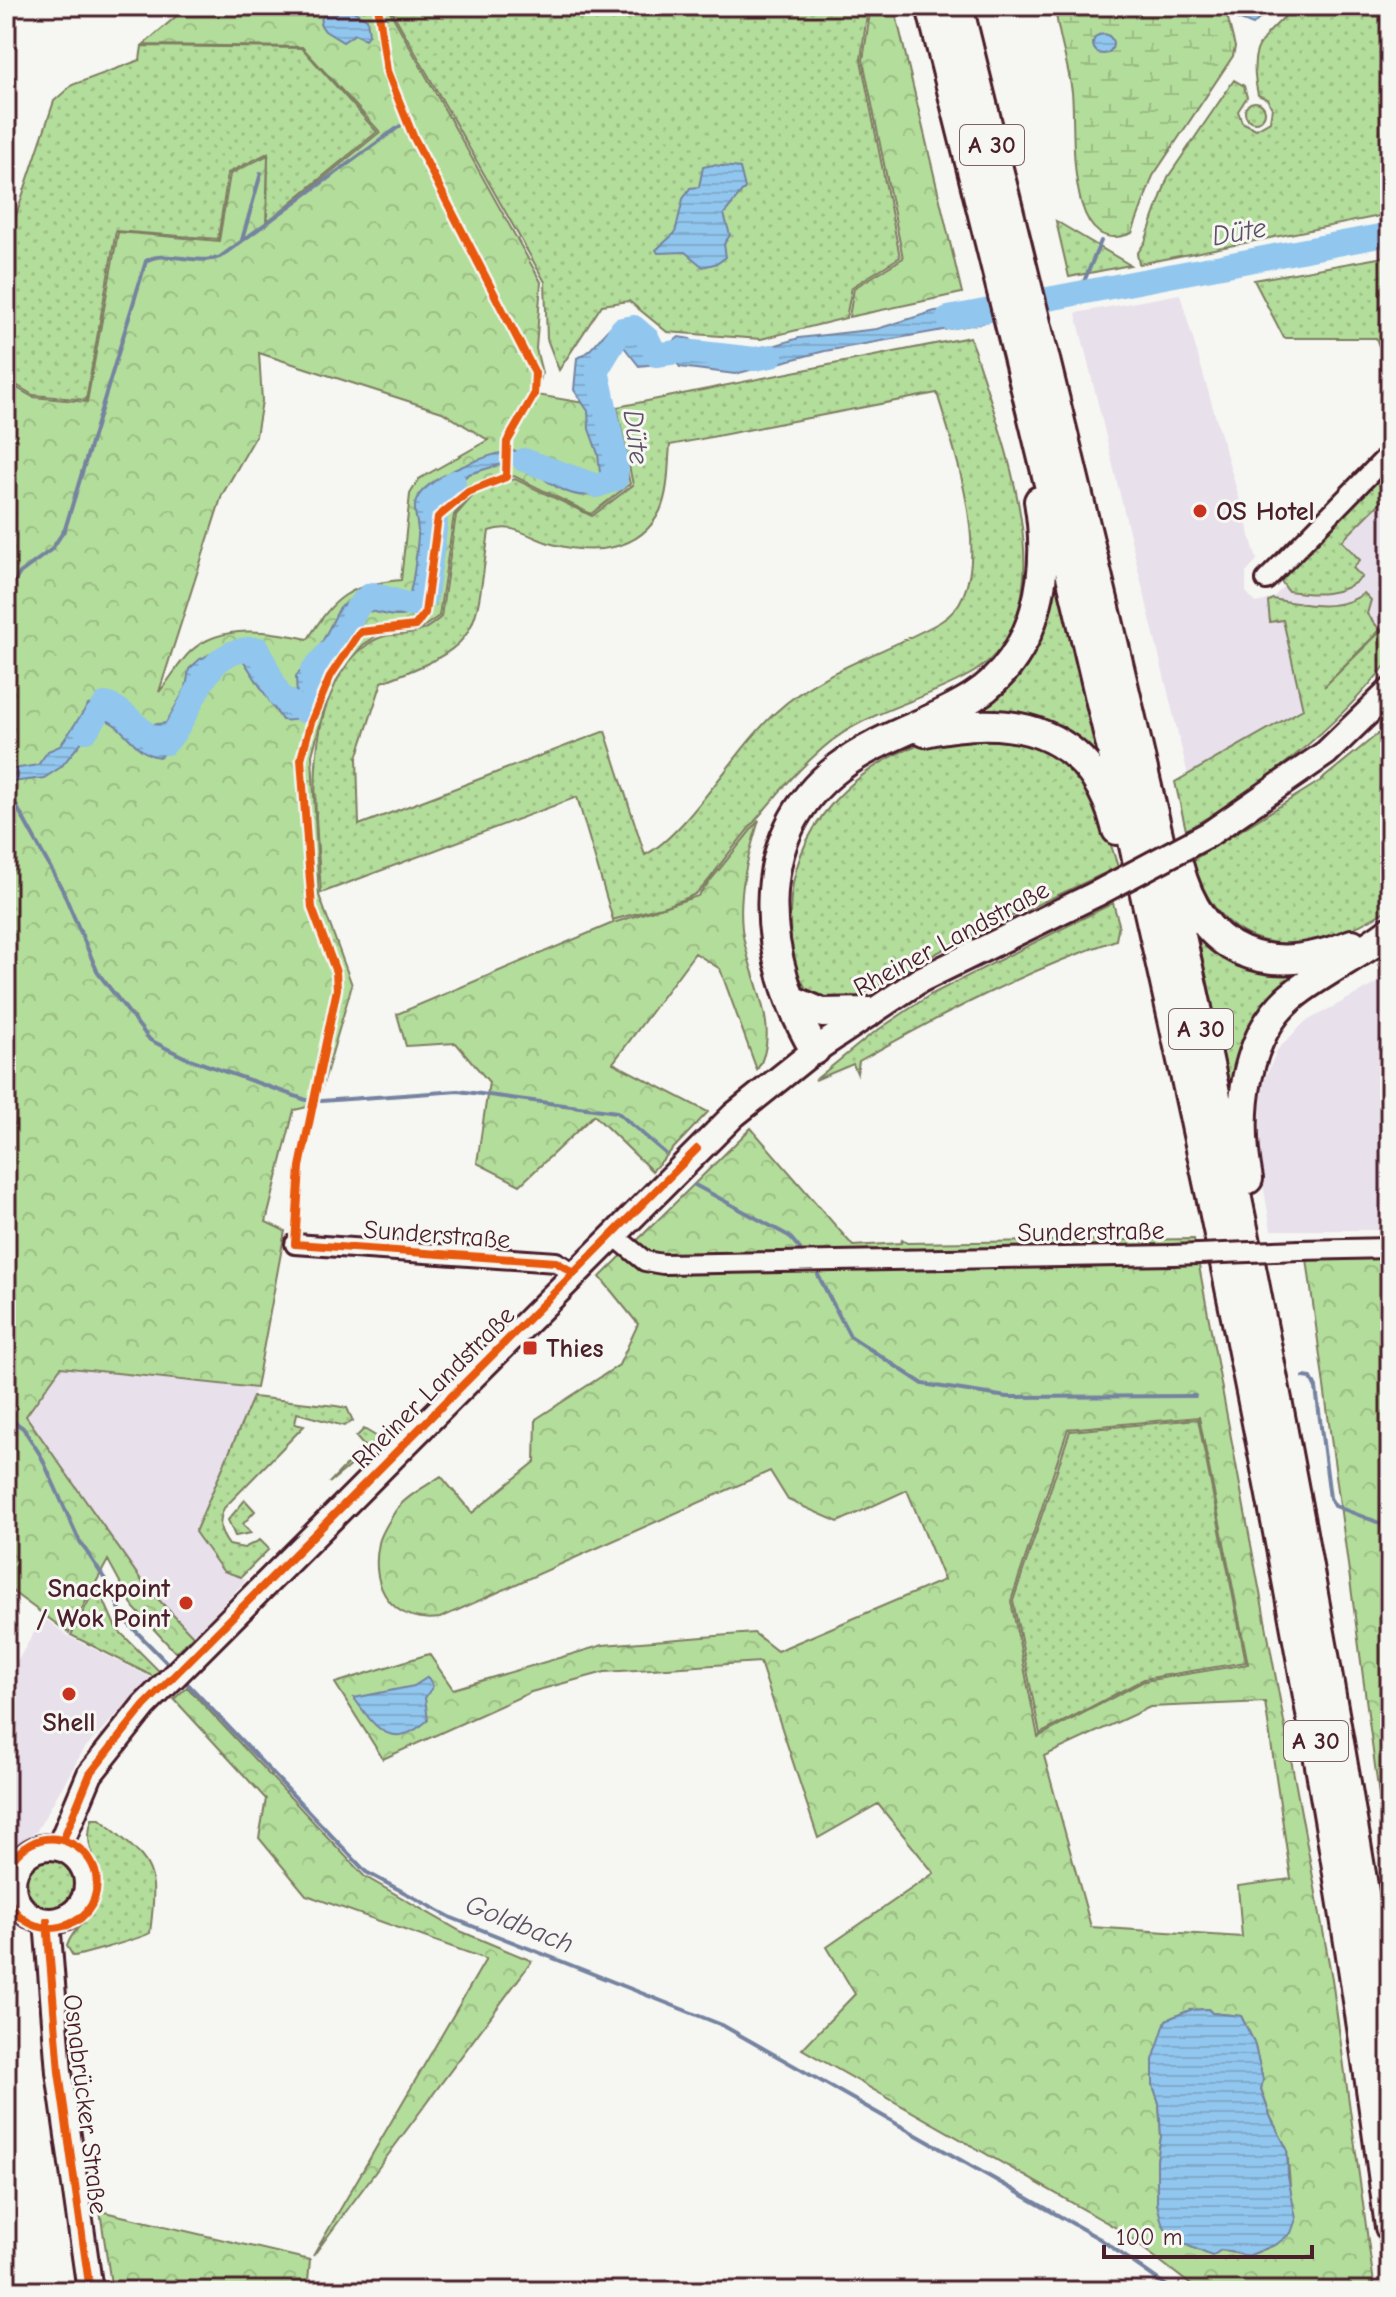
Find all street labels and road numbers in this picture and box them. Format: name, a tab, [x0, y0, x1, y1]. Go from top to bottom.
road number: A 30	[960, 125, 1024, 165]
street label: Rheiner Landstraße	[849, 875, 1054, 1003]
road number: A 30	[1169, 1009, 1233, 1049]
street label: Sunderstraße	[362, 1215, 511, 1255]
street label: Sunderstraße	[1017, 1216, 1165, 1248]
street label: Rheiner Landstraße	[346, 1300, 521, 1475]
road number: A 30	[1284, 1721, 1348, 1761]
street label: Osnabrücker Straße	[57, 1993, 113, 2216]

